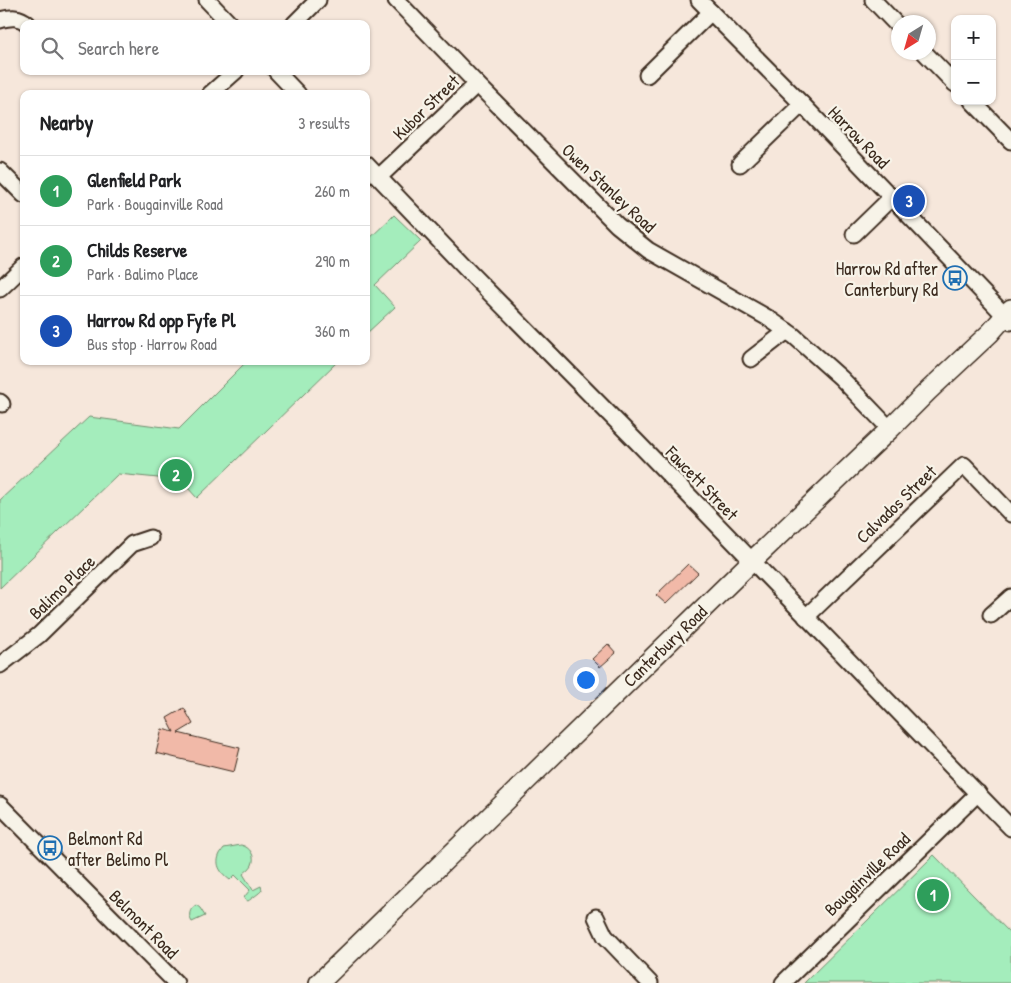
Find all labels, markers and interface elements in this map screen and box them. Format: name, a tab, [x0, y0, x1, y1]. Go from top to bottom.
north arrow	[891, 15, 936, 60]
map controls	[951, 15, 996, 105]
button: +	[951, 15, 996, 60]
search box	[20, 20, 370, 75]
icon: search	[38, 34, 66, 62]
text: Search here	[78, 35, 159, 61]
button: −	[951, 60, 996, 105]
street label: Kubor Street	[387, 68, 466, 145]
street label: Harrow Road	[823, 100, 895, 174]
text: Nearby	[40, 108, 93, 137]
text: 3 results	[298, 112, 350, 134]
street label: Owen Stanley Road	[556, 138, 662, 238]
text: Glenfield Park	[87, 167, 181, 193]
text: 1	[53, 180, 59, 202]
text: 260 m	[314, 180, 350, 202]
pin: 3	[893, 182, 925, 220]
text: Park · Bougainville Road	[87, 193, 223, 215]
text: Childs Reserve	[87, 237, 187, 263]
text: 2	[52, 250, 60, 272]
text: 290 m	[315, 250, 350, 272]
place label: Harrow Rd after Canterbury Rd	[836, 256, 938, 302]
text: Park · Balimo Place	[87, 263, 198, 285]
bus stop icon: Harrow Rd after Canterbury Rd	[942, 265, 968, 291]
text: Harrow Rd opp Fyfe Pl	[87, 307, 236, 333]
text: 3	[52, 320, 60, 342]
text: 360 m	[315, 320, 350, 342]
text: Bus stop · Harrow Road	[87, 333, 217, 355]
street label: Fawcett Street	[659, 440, 744, 526]
pin: 2	[160, 456, 192, 494]
street label: Calvados Street	[850, 459, 942, 549]
street label: Balimo Place	[23, 549, 101, 625]
street label: Canterbury Road	[617, 599, 713, 693]
your location	[573, 667, 599, 693]
place label: Belmont Rd after Belimo Pl	[68, 826, 168, 872]
street label: Bougainville Road	[819, 827, 915, 921]
bus stop icon: Belmont Rd after Belimo Pl	[37, 835, 63, 861]
pin: 1	[917, 876, 949, 914]
street label: Belmont Road	[104, 884, 184, 964]

